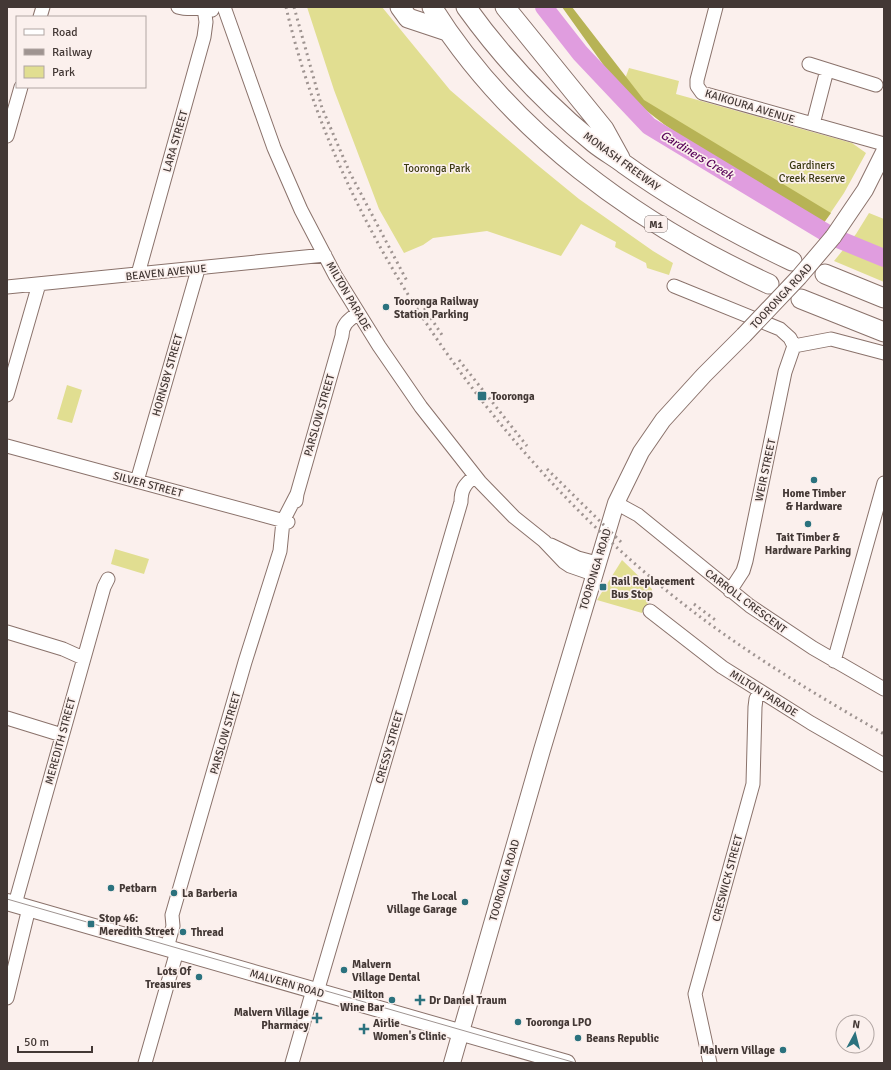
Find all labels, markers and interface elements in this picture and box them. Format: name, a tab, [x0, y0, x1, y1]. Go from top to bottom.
legend	[16, 16, 146, 88]
text: Road	[52, 25, 78, 40]
text: Railway	[52, 45, 92, 60]
text: Park	[52, 65, 75, 80]
street label: KAIKOURA AVENUE	[703, 87, 796, 126]
street label: LARA STREET	[160, 108, 191, 174]
water label: Gardiners Creek	[658, 128, 737, 183]
street label: MONASH FREEWAY	[581, 129, 663, 194]
park label: Gardiners Creek Reserve	[779, 159, 845, 185]
park label: Tooronga Park	[404, 162, 471, 175]
road number: M1	[645, 216, 667, 232]
street label: MILTON PARADE	[323, 259, 374, 333]
street label: TOORONGA ROAD	[748, 261, 815, 332]
street label: BEAVEN AVENUE	[125, 262, 207, 283]
place label: Tooronga Railway Station Parking	[394, 295, 479, 321]
marker: Tooronga Railway Station Parking	[381, 302, 391, 312]
street label: HORNSBY STREET	[150, 332, 186, 418]
street label: PARSLOW STREET	[302, 372, 338, 458]
marker: Tooronga	[476, 390, 488, 402]
place label: Tooronga	[491, 390, 535, 403]
street label: WEIR STREET	[753, 437, 779, 503]
street label: SILVER STREET	[112, 469, 185, 500]
marker: Home Timber & Hardware	[809, 475, 819, 485]
place label: Home Timber & Hardware	[782, 487, 846, 513]
marker: Tait Timber & Hardware Parking	[803, 519, 813, 529]
street label: TOORONGA ROAD	[577, 527, 614, 611]
place label: Tait Timber & Hardware Parking	[765, 531, 851, 557]
street label: CARROLL CRESCENT	[702, 567, 789, 637]
place label: Rail Replacement Bus Stop	[611, 575, 695, 601]
marker: Rail Replacement Bus Stop	[598, 582, 608, 592]
street label: MILTON PARADE	[727, 667, 800, 720]
street label: PARSLOW STREET	[208, 690, 244, 776]
street label: MEREDITH STREET	[43, 696, 78, 786]
street label: CRESSY STREET	[373, 709, 406, 785]
street label: CRESWICK STREET	[710, 833, 745, 923]
street label: TOORONGA ROAD	[487, 838, 522, 922]
place label: Petbarn	[119, 882, 157, 895]
marker: Petbarn	[106, 883, 116, 893]
place label: La Barberia	[182, 887, 238, 900]
marker: La Barberia	[169, 888, 179, 898]
place label: The Local Village Garage	[387, 890, 458, 916]
marker: The Local Village Garage	[460, 897, 470, 907]
place label: Stop 46: Meredith Street	[99, 912, 174, 938]
marker: Stop 46: Meredith Street	[86, 919, 96, 929]
place label: Thread	[191, 926, 224, 939]
marker: Thread	[178, 927, 188, 937]
place label: Malvern Village Dental	[352, 958, 421, 984]
place label: Lots Of Treasures	[145, 965, 192, 991]
marker: Malvern Village Dental	[339, 965, 349, 975]
street label: MALVERN ROAD	[248, 967, 326, 1000]
marker: Lots Of Treasures	[194, 972, 204, 982]
place label: Milton Wine Bar	[340, 988, 385, 1014]
marker: Dr Daniel Traum	[414, 994, 426, 1006]
place label: Dr Daniel Traum	[429, 994, 507, 1007]
marker: Milton Wine Bar	[387, 995, 397, 1005]
place label: Malvern Village Pharmacy	[234, 1006, 310, 1032]
marker: Malvern Village Pharmacy	[312, 1013, 322, 1023]
north arrow	[835, 1014, 875, 1054]
place label: Tooronga LPO	[526, 1016, 592, 1029]
place label: Airlie Women's Clinic	[373, 1017, 446, 1043]
marker: Tooronga LPO	[513, 1017, 523, 1027]
text: N	[852, 1018, 861, 1031]
marker: Airlie Women's Clinic	[358, 1023, 370, 1035]
scale bar	[18, 1028, 92, 1054]
place label: Beans Republic	[586, 1032, 659, 1045]
marker: Beans Republic	[573, 1033, 583, 1043]
text: 50 m	[24, 1035, 49, 1050]
place label: Malvern Village	[700, 1044, 776, 1057]
marker: Malvern Village	[778, 1045, 788, 1055]

